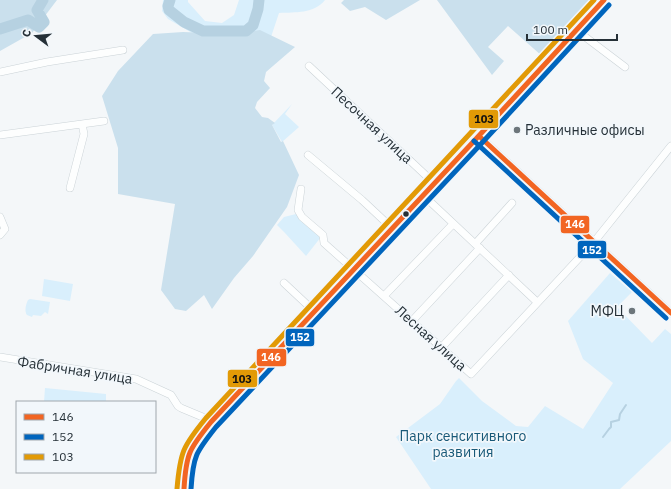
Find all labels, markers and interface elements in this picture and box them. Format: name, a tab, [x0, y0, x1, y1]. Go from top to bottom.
north arrow	[16, 16, 56, 56]
scale bar	[527, 16, 617, 42]
text: 100 m	[533, 22, 568, 37]
text: С	[19, 28, 34, 39]
street label: Песочная улица	[327, 83, 417, 168]
line badge: 103	[468, 109, 499, 129]
text: 103	[474, 112, 494, 126]
place label: Различные офисы	[525, 121, 645, 139]
marker: Различные офисы	[512, 125, 522, 135]
unlabelled marker	[401, 209, 411, 219]
line badge: 146	[560, 215, 590, 234]
text: 146	[565, 217, 585, 231]
line badge: 152	[577, 240, 607, 259]
text: 152	[582, 243, 602, 257]
street label: Лесная улица	[392, 301, 471, 375]
place label: МФЦ	[591, 302, 624, 320]
marker: МФЦ	[627, 306, 637, 316]
line badge: 152	[285, 328, 315, 347]
text: 152	[290, 330, 310, 344]
line badge: 146	[256, 348, 287, 367]
text: 146	[261, 350, 281, 364]
street label: Фабричная улица	[16, 352, 134, 388]
line badge: 103	[227, 369, 258, 388]
text: 103	[232, 372, 252, 386]
legend	[16, 401, 156, 473]
text: 146	[52, 409, 74, 424]
park label: Парк сенситивного развития	[400, 427, 527, 461]
text: 152	[52, 429, 74, 444]
text: 103	[52, 449, 74, 464]

